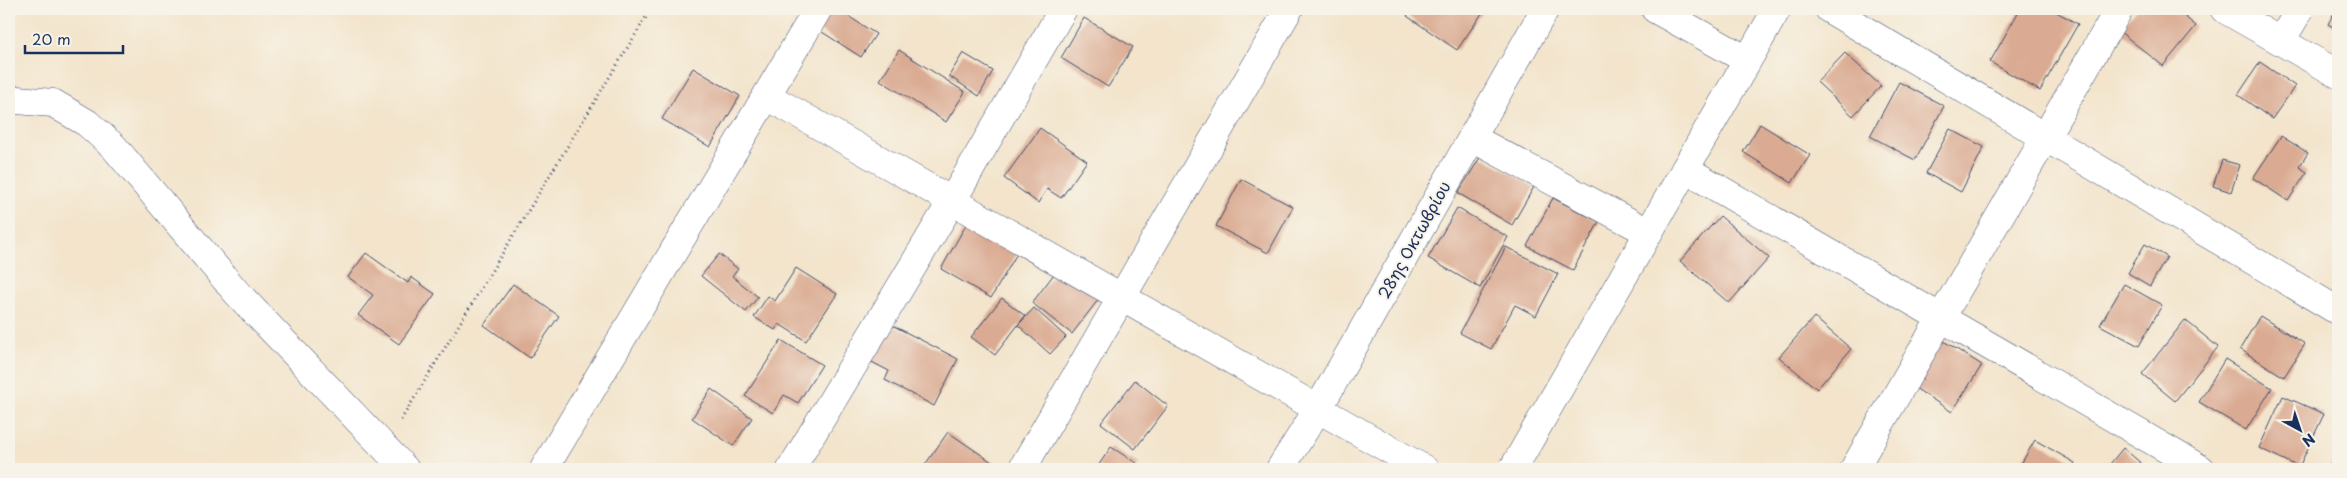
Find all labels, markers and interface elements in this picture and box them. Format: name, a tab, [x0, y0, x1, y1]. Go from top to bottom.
scale bar	[25, 22, 122, 54]
text: 20 m	[32, 27, 71, 50]
street label: 28ης Οκτωβρίου	[1371, 176, 1455, 303]
north arrow	[2274, 406, 2324, 456]
text: N	[2298, 429, 2320, 452]

